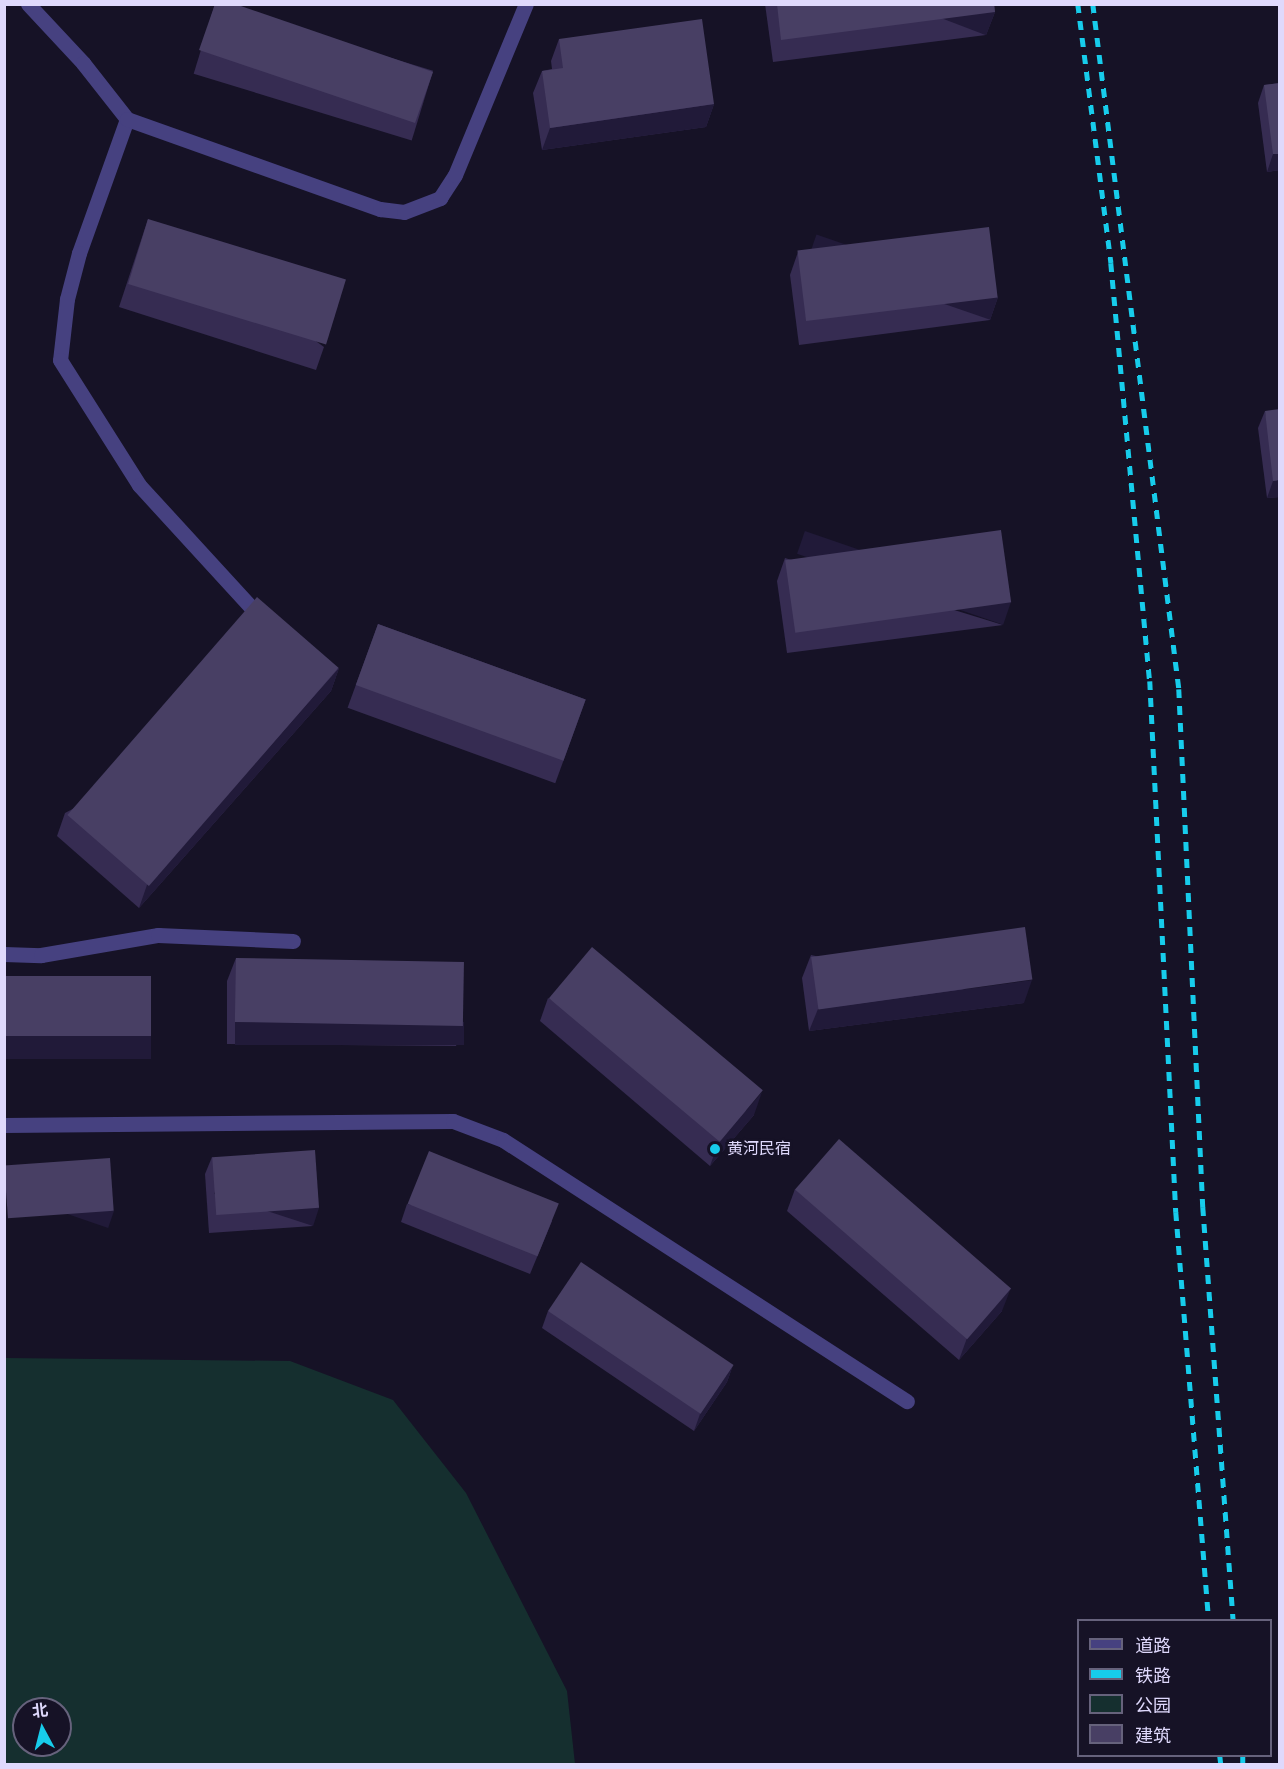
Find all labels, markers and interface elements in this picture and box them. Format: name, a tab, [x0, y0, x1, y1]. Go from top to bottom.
place label: 黄河民宿	[727, 1139, 791, 1159]
marker: 黄河民宿	[708, 1142, 722, 1156]
legend	[1077, 1619, 1272, 1757]
text: 道路	[1135, 1635, 1171, 1657]
text: 铁路	[1135, 1665, 1171, 1687]
text: 公园	[1135, 1695, 1171, 1717]
north arrow	[12, 1697, 72, 1757]
text: 北	[31, 1700, 49, 1721]
text: 建筑	[1135, 1725, 1171, 1747]

